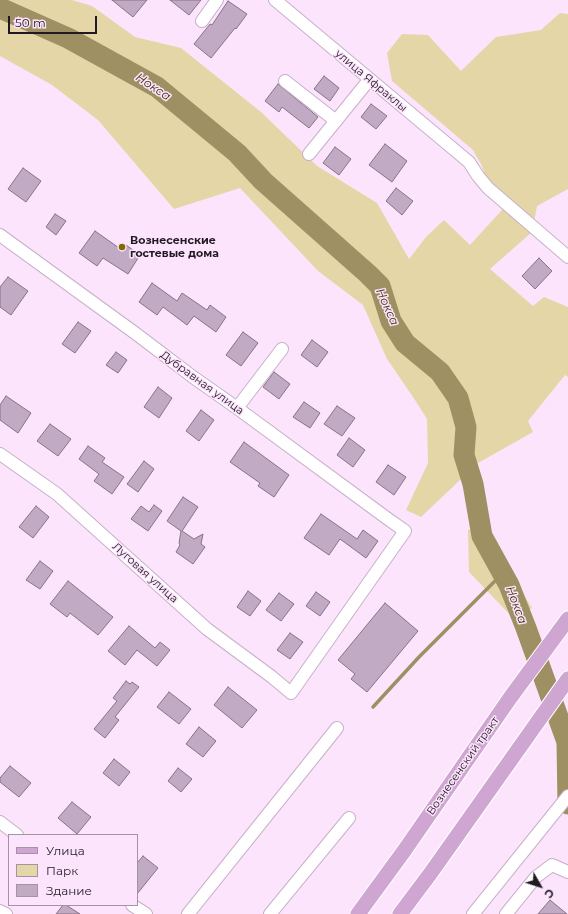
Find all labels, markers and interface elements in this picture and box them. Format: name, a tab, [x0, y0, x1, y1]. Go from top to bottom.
scale bar	[10, 8, 99, 34]
text: 50 m	[15, 15, 46, 30]
street label: улица Яфраклы	[332, 47, 410, 115]
water label: Нокса	[133, 70, 173, 104]
place label: Вознесенские гостевые дома	[130, 234, 219, 260]
marker: Вознесенские гостевые дома	[117, 242, 127, 252]
water label: Нокса	[372, 286, 402, 328]
street label: Дубравная улица	[158, 348, 246, 418]
street label: Луговая улица	[109, 540, 181, 606]
water label: Нокса	[502, 584, 530, 626]
street label: Вознесенский тракт	[424, 714, 502, 818]
legend	[8, 834, 138, 906]
text: Улица	[46, 843, 85, 858]
text: Парк	[46, 863, 78, 878]
north arrow	[520, 866, 560, 906]
text: Здание	[46, 883, 92, 898]
text: С	[541, 886, 557, 901]

